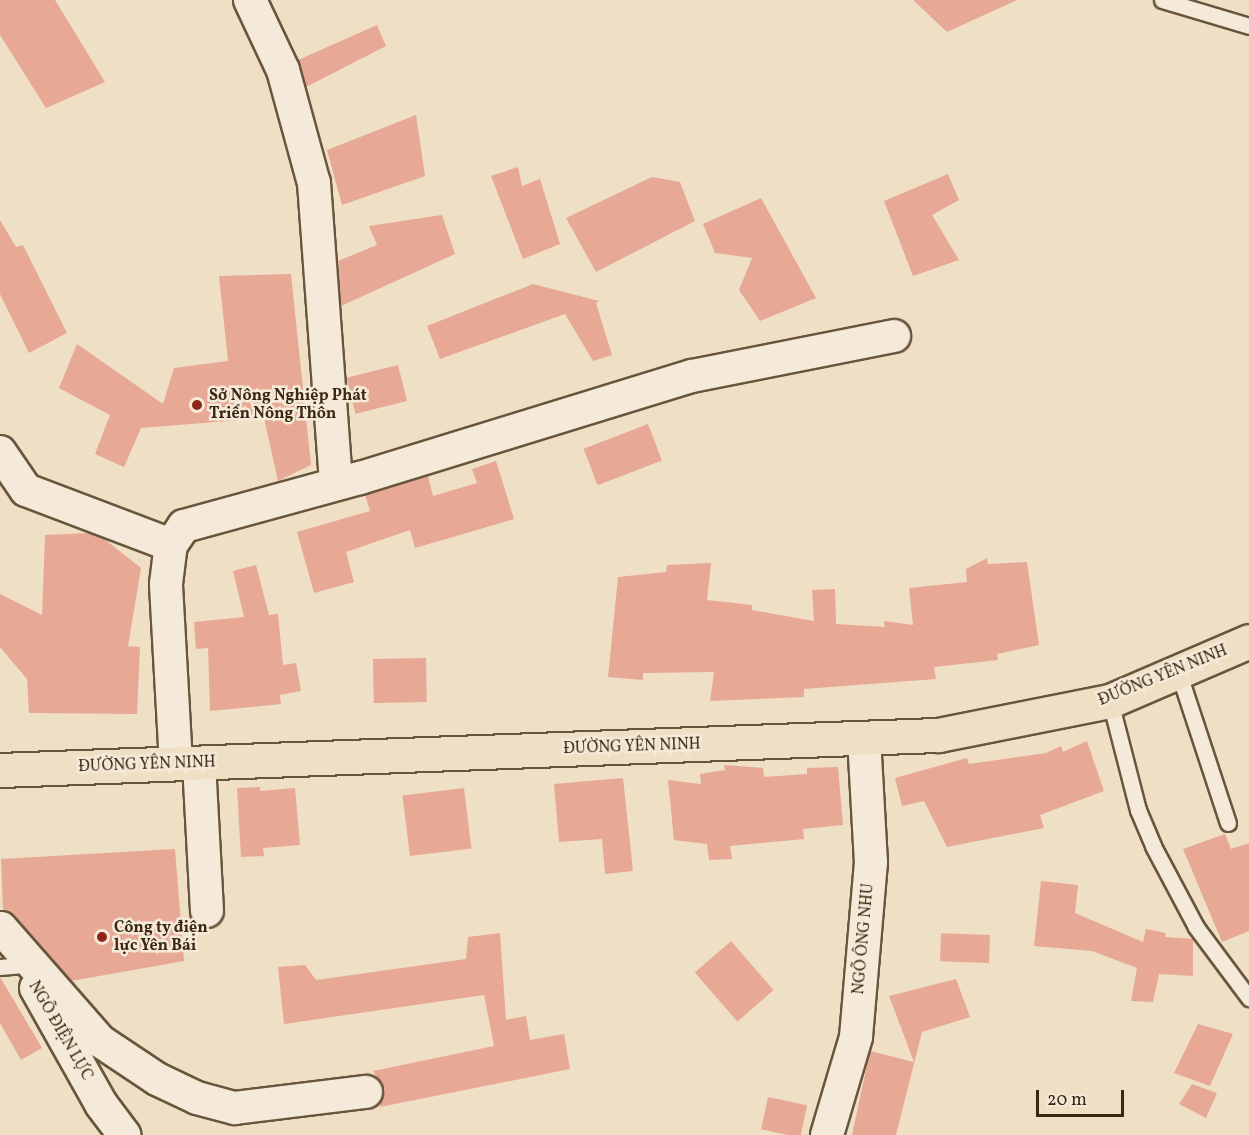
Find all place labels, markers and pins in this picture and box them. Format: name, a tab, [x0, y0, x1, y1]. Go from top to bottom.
place label: Sở Nông Nghiệp Phát Triển Nông Thôn	[209, 386, 367, 424]
marker: Sở Nông Nghiệp Phát Triển Nông Thôn	[190, 398, 204, 412]
place label: Công ty điện lực Yên Bái	[114, 918, 208, 956]
marker: Công ty điện lực Yên Bái	[95, 930, 109, 944]

